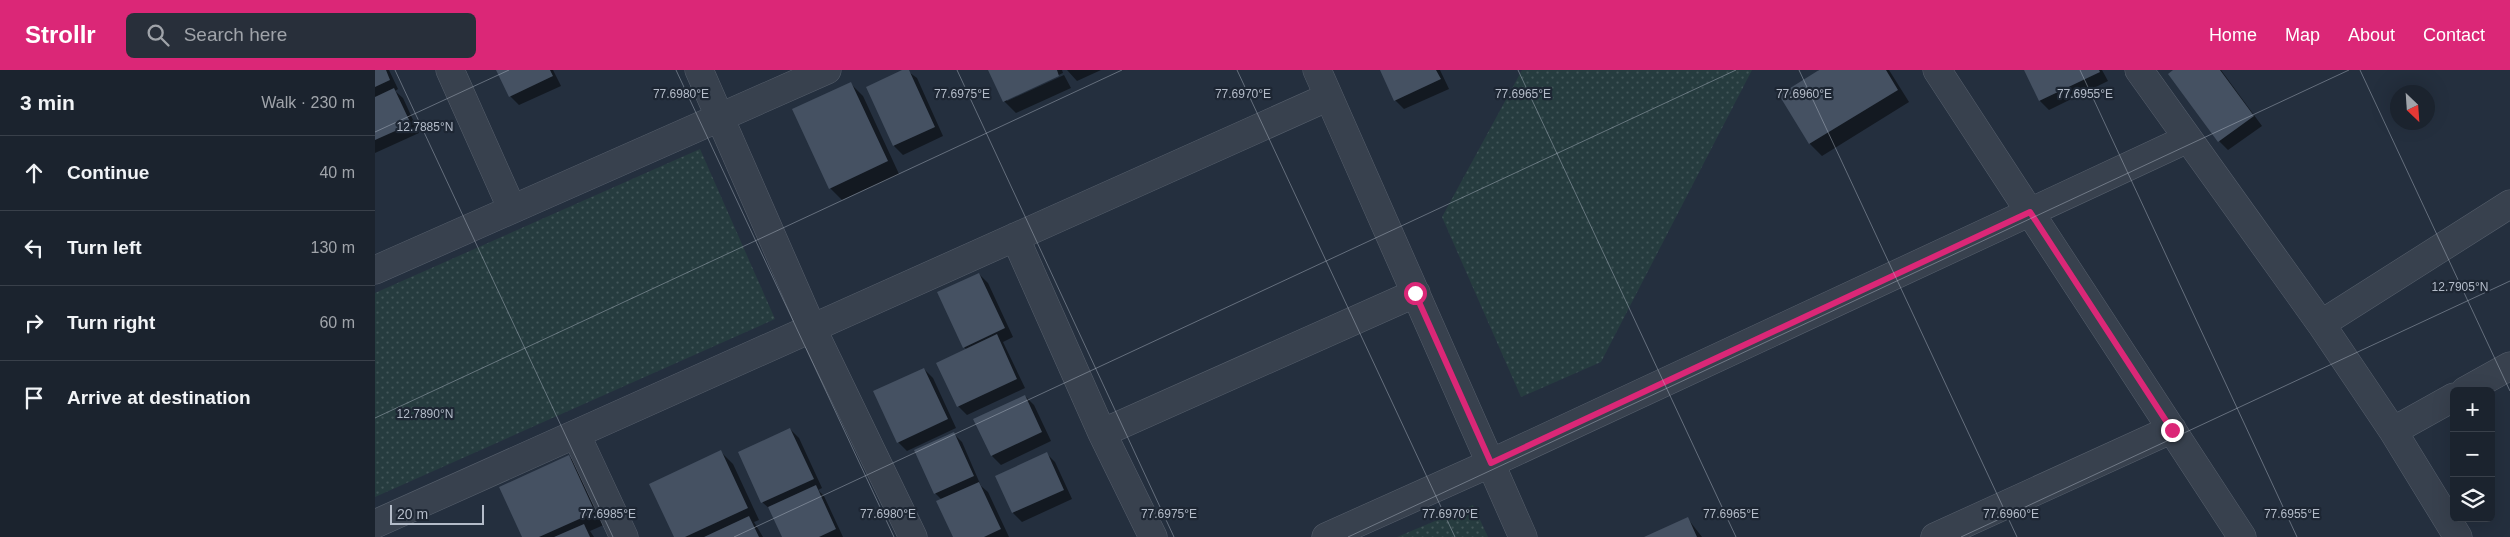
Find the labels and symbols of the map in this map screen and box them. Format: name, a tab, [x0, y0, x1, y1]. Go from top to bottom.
north arrow	[2390, 85, 2435, 130]
text: 77.6980°E	[653, 87, 709, 101]
text: 77.6975°E	[934, 87, 990, 101]
text: 77.6970°E	[1215, 87, 1271, 101]
text: 77.6965°E	[1495, 87, 1551, 101]
text: 77.6960°E	[1776, 87, 1832, 101]
text: 77.6955°E	[2057, 87, 2113, 101]
text: 12.7885°N	[397, 120, 453, 134]
text: 12.7905°N	[2432, 280, 2488, 294]
route start	[1404, 282, 1427, 305]
text: 12.7890°N	[397, 407, 453, 421]
route end	[2161, 419, 2184, 442]
scale bar	[390, 502, 484, 525]
text: 77.6985°E	[580, 507, 636, 521]
text: 77.6980°E	[860, 507, 916, 521]
text: 77.6975°E	[1141, 507, 1197, 521]
text: 77.6970°E	[1422, 507, 1478, 521]
text: 77.6965°E	[1703, 507, 1759, 521]
text: 77.6960°E	[1983, 507, 2039, 521]
text: 77.6955°E	[2264, 507, 2320, 521]

